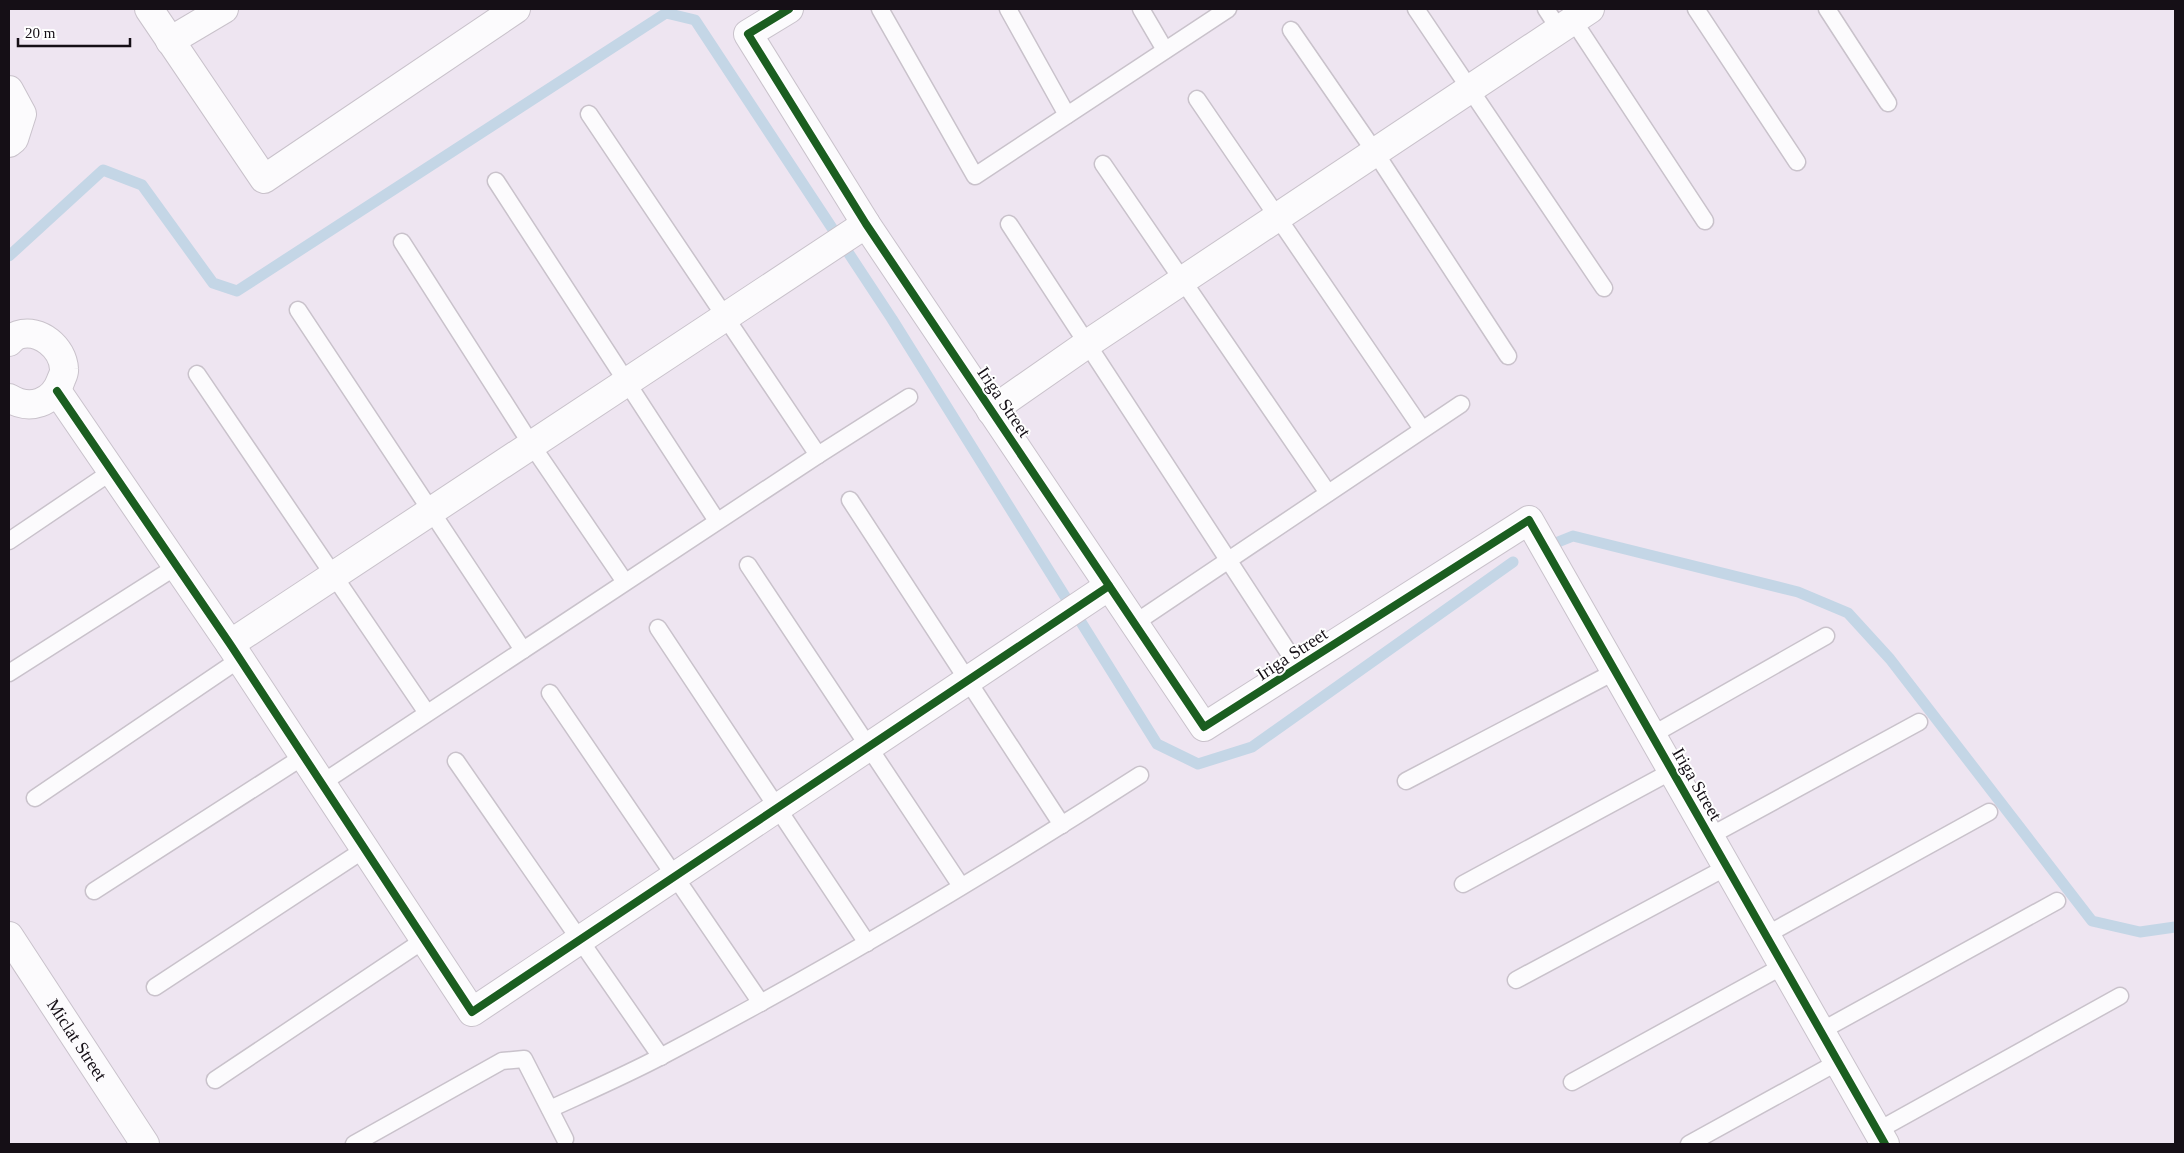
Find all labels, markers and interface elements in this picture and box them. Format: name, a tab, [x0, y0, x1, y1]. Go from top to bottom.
scale bar	[18, 15, 130, 47]
text: 20 m	[25, 25, 56, 41]
street label: Iriga Street	[973, 363, 1035, 441]
street label: Iriga Street	[1253, 624, 1331, 684]
street label: Iriga Street	[1668, 744, 1726, 824]
street label: Miclat Street	[43, 995, 111, 1084]

